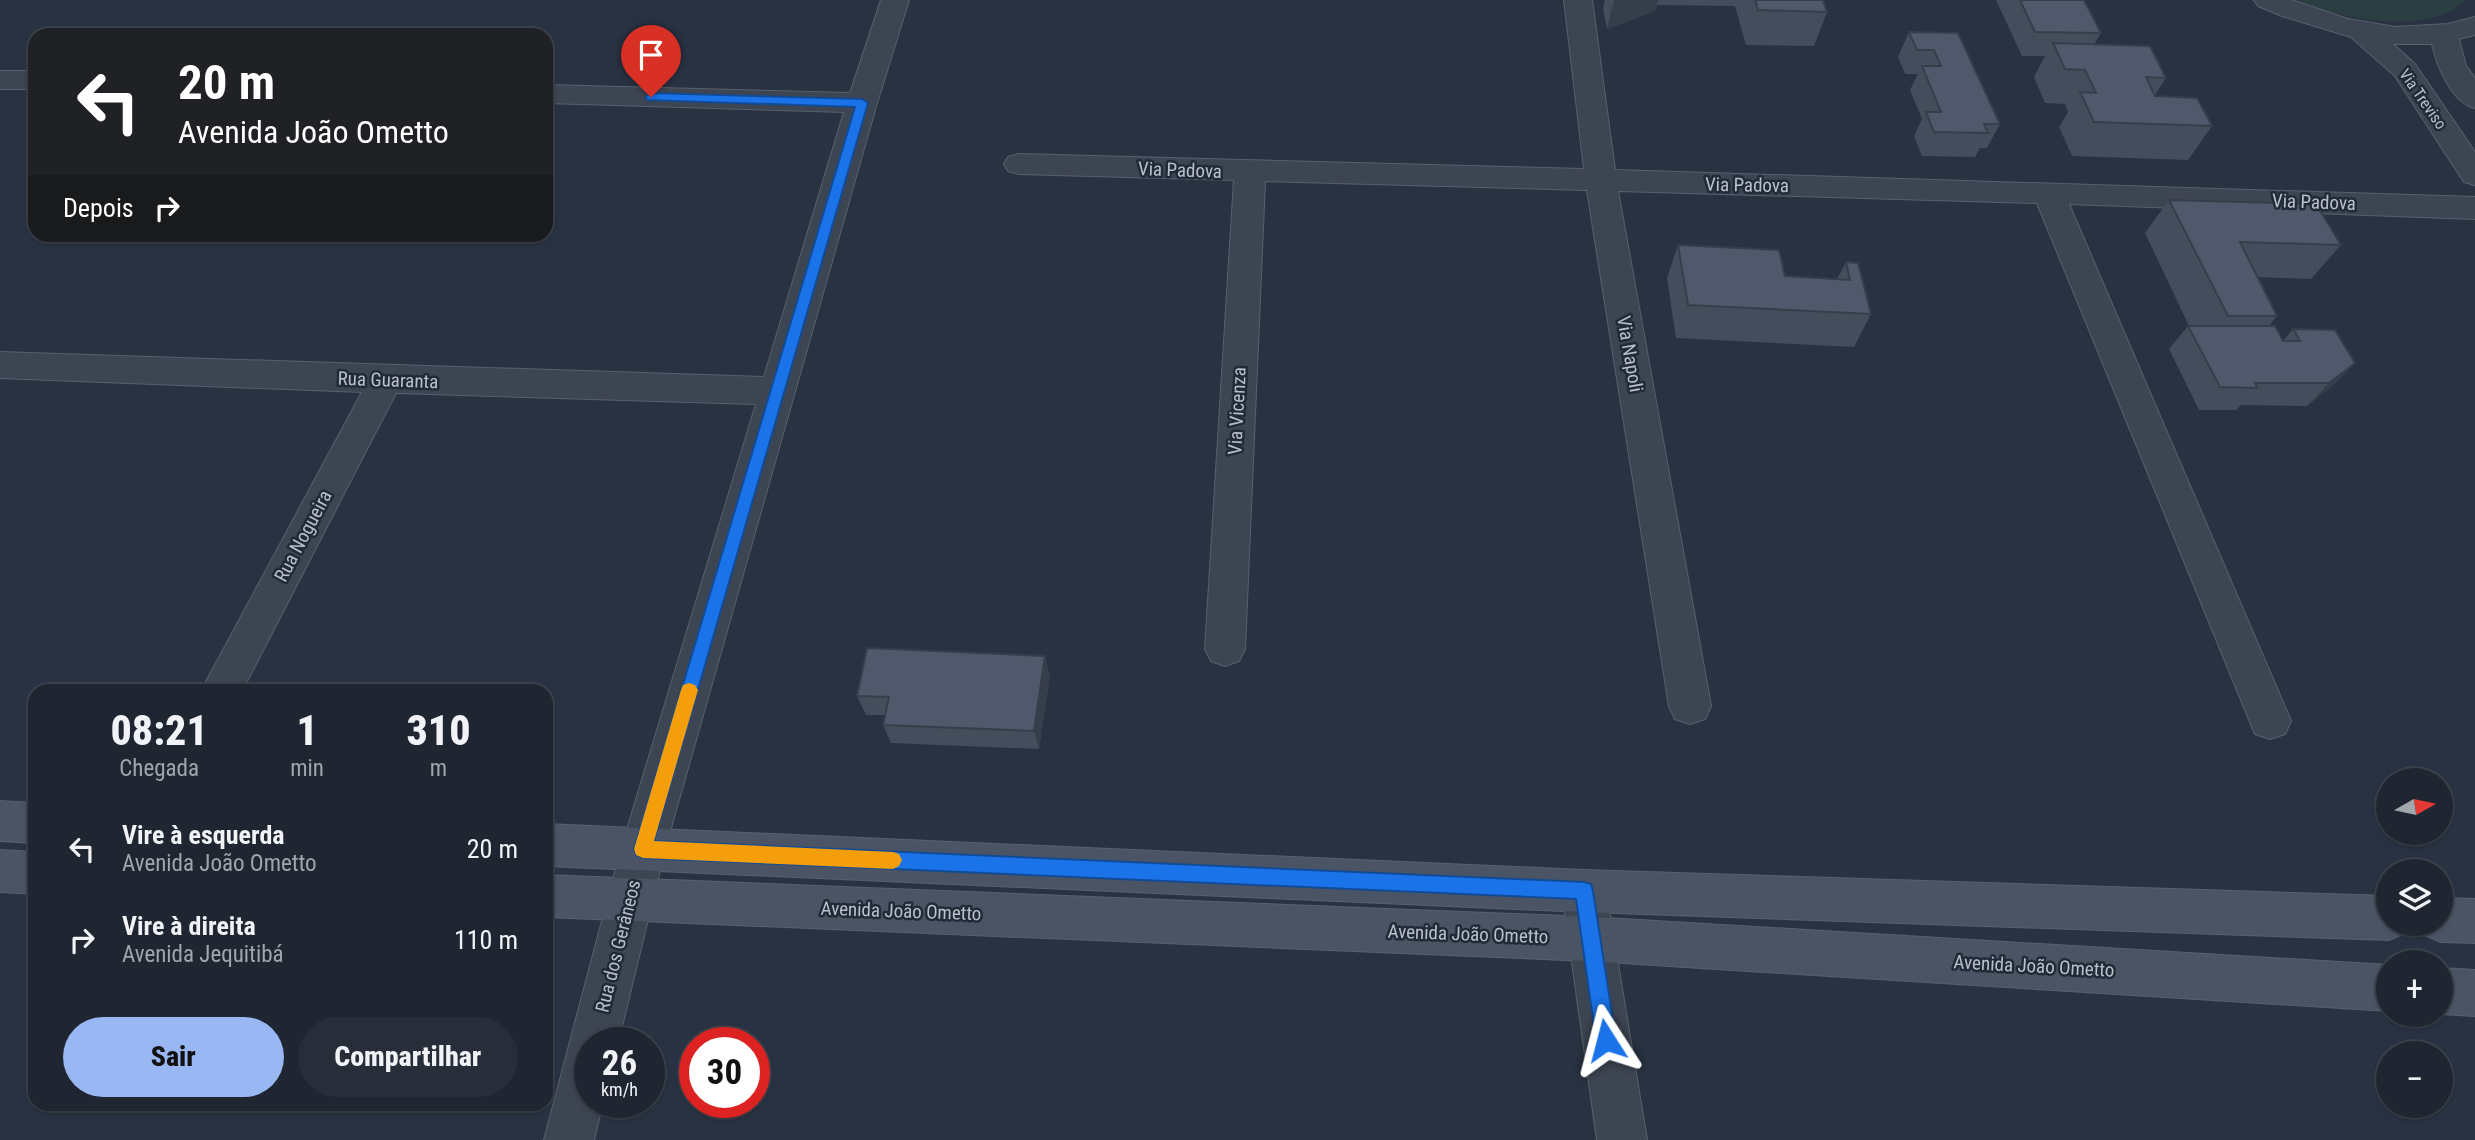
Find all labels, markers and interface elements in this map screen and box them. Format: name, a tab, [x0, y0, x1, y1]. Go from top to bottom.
pin	[621, 25, 681, 97]
icon: arrive	[632, 36, 670, 74]
text: 20 m	[178, 54, 275, 111]
icon: left	[63, 56, 154, 147]
street label: Via Treviso	[2395, 65, 2451, 133]
text: Avenida João Ometto	[178, 113, 449, 151]
street label: Via Padova	[1138, 157, 1222, 183]
street label: Via Padova	[1705, 173, 1789, 197]
icon: right	[148, 189, 186, 227]
street label: Via Padova	[2272, 189, 2356, 215]
text: Depois	[63, 193, 134, 223]
street label: Via Napoli	[1612, 314, 1648, 394]
street label: Rua Guaranta	[337, 367, 439, 393]
street label: Via Vicenza	[1223, 367, 1251, 455]
street label: Rua Nogueira	[269, 486, 337, 586]
text: 08:21	[110, 706, 208, 755]
text: 1	[296, 706, 318, 755]
text: 310	[406, 706, 471, 755]
text: Chegada	[119, 755, 199, 782]
text: min	[290, 755, 324, 782]
text: m	[430, 755, 447, 782]
north arrow	[2376, 768, 2454, 845]
map controls	[2376, 768, 2453, 1118]
text: Vire à esquerda	[122, 820, 285, 850]
icon: left	[63, 830, 101, 868]
text: 20 m	[467, 834, 518, 864]
text: Avenida João Ometto	[122, 850, 317, 877]
button: layers	[2376, 859, 2453, 936]
street label: Rua dos Gerâneos	[590, 877, 646, 1015]
street label: Avenida João Ometto	[820, 897, 982, 925]
text: Vire à direita	[122, 911, 256, 941]
street label: Avenida João Ometto	[1387, 920, 1549, 948]
icon: right	[63, 921, 101, 959]
text: 110 m	[454, 925, 518, 955]
text: Avenida Jequitibá	[122, 941, 284, 968]
street label: Avenida João Ometto	[1953, 950, 2115, 982]
button: +	[2376, 950, 2453, 1027]
position arrow	[1569, 1003, 1643, 1077]
button: Sair	[63, 1017, 284, 1097]
button: Compartilhar	[298, 1017, 518, 1097]
speed limit sign: 30	[679, 1027, 770, 1118]
button: −	[2376, 1041, 2453, 1118]
text: 26	[602, 1043, 637, 1084]
text: km/h	[601, 1079, 638, 1100]

